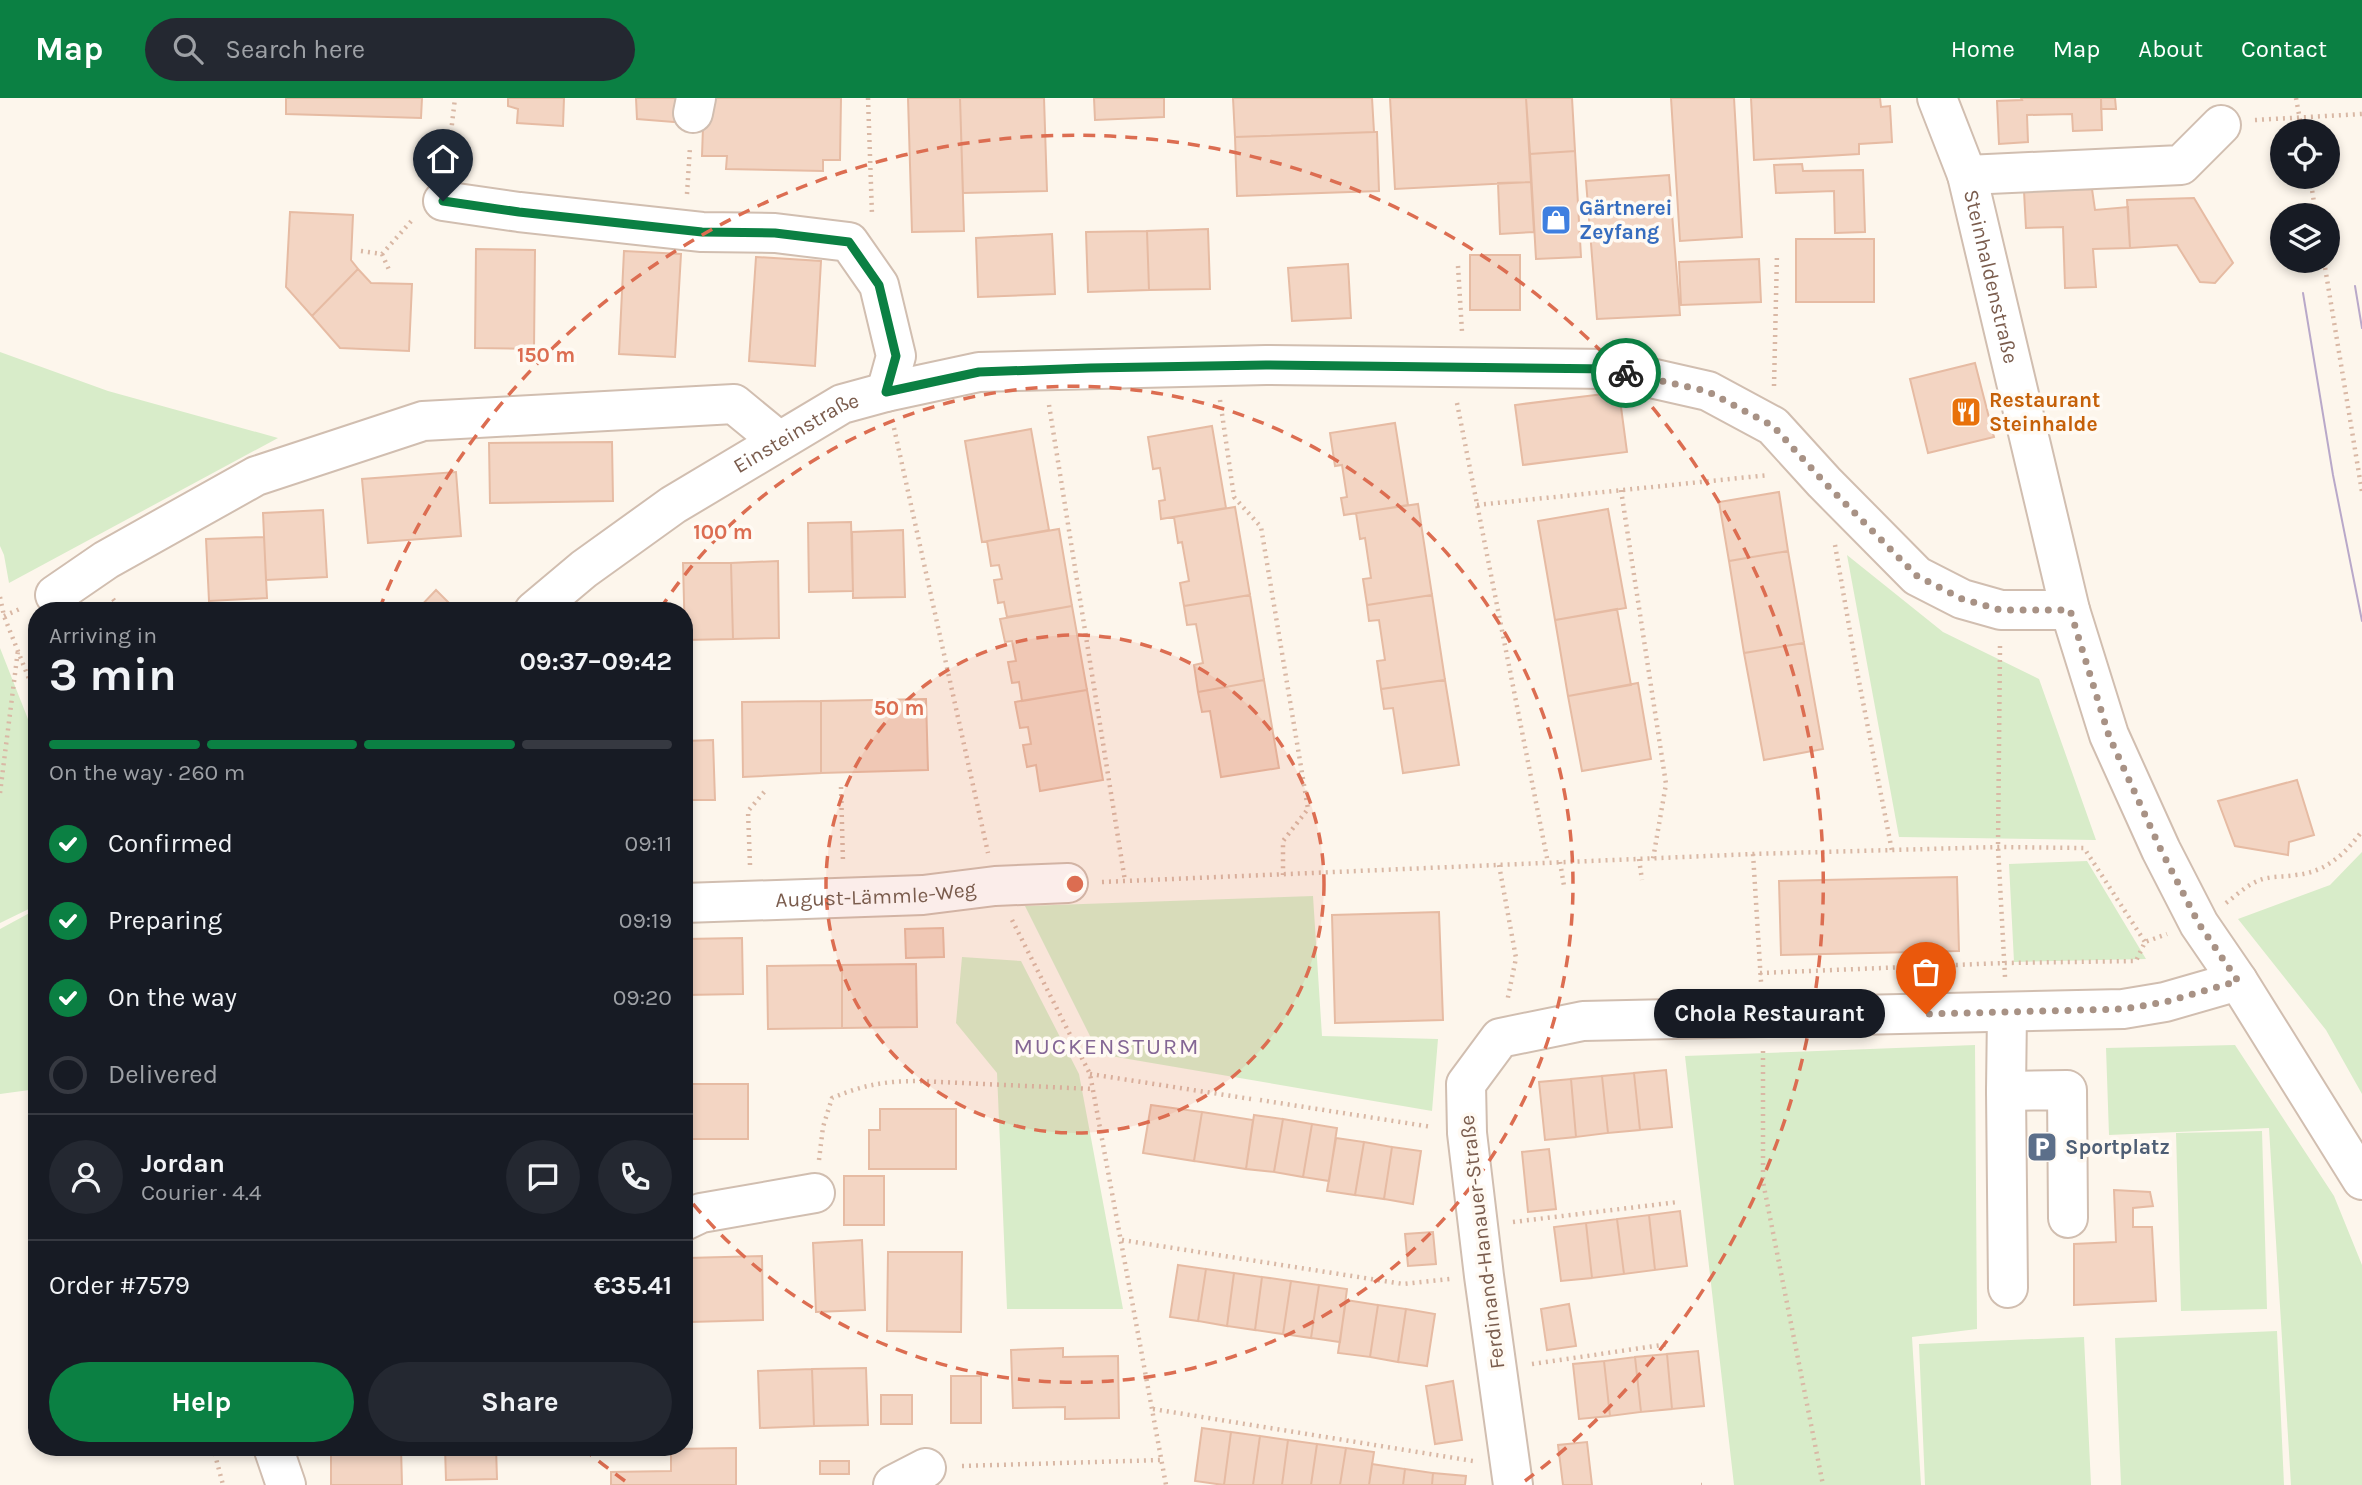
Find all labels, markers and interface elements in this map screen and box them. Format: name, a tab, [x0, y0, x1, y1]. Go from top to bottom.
search box	[145, 18, 635, 81]
text: Map	[35, 30, 103, 68]
icon: search	[169, 30, 207, 68]
text: Search here	[225, 34, 365, 65]
text: Home	[1951, 35, 2015, 63]
text: Map	[2053, 35, 2100, 63]
text: About	[2138, 35, 2203, 63]
text: Contact	[2241, 35, 2327, 63]
map controls	[2270, 119, 2340, 273]
button: locate	[2270, 119, 2340, 189]
pin	[413, 129, 473, 201]
icon: home	[424, 140, 462, 178]
street label: Steinhaldenstraße	[1959, 187, 2023, 366]
place label: Gärtnerei Zeyfang	[1579, 196, 1673, 244]
shop icon: Gärtnerei Zeyfang	[1539, 203, 1573, 237]
button: layers	[2270, 203, 2340, 273]
courier	[1591, 338, 1661, 408]
text: 150 m	[517, 343, 575, 367]
icon: bike	[1607, 354, 1645, 392]
street label: Einsteinstraße	[729, 388, 861, 478]
place label: Restaurant Steinhalde	[1989, 388, 2100, 436]
restaurant icon: Restaurant Steinhalde	[1949, 395, 1983, 429]
text: 100 m	[693, 520, 753, 544]
text: Arriving in	[49, 622, 157, 649]
text: 09:37–09:42	[519, 646, 672, 677]
text: 3 min	[49, 648, 177, 702]
text: 50 m	[874, 696, 924, 720]
text: On the way · 260 m	[49, 759, 245, 786]
icon: check	[49, 825, 87, 863]
text: Confirmed	[108, 828, 233, 859]
text: 09:11	[625, 830, 672, 857]
centre of rings	[1063, 872, 1087, 896]
street label: August-Lämmle-Weg	[775, 876, 978, 912]
icon: check	[49, 902, 87, 940]
text: Preparing	[108, 905, 222, 936]
text: 09:19	[619, 907, 672, 934]
pin	[1896, 942, 1956, 1014]
icon: bag	[1907, 953, 1945, 991]
icon: check	[49, 979, 87, 1017]
text: On the way	[108, 982, 237, 1013]
text: 09:20	[613, 984, 672, 1011]
callout: Chola Restaurant	[1653, 990, 1884, 1038]
text: Chola Restaurant	[1674, 1000, 1865, 1027]
district label: MUCKENSTURM	[1013, 1033, 1201, 1060]
text: Delivered	[108, 1059, 218, 1090]
street label: Ferdinand-Hanauer-Straße	[1455, 1114, 1509, 1370]
parking icon: Sportplatz	[2025, 1130, 2059, 1164]
place label: Sportplatz	[2065, 1135, 2170, 1159]
button: person	[49, 1140, 123, 1214]
button: chat	[506, 1140, 580, 1214]
button: phone	[598, 1140, 672, 1214]
text: Jordan	[141, 1148, 225, 1179]
text: Courier · 4.4	[141, 1179, 262, 1206]
text: Order #7579	[49, 1270, 190, 1301]
text: €35.41	[594, 1270, 672, 1301]
button: Help	[49, 1362, 354, 1442]
button: Share	[368, 1362, 672, 1442]

